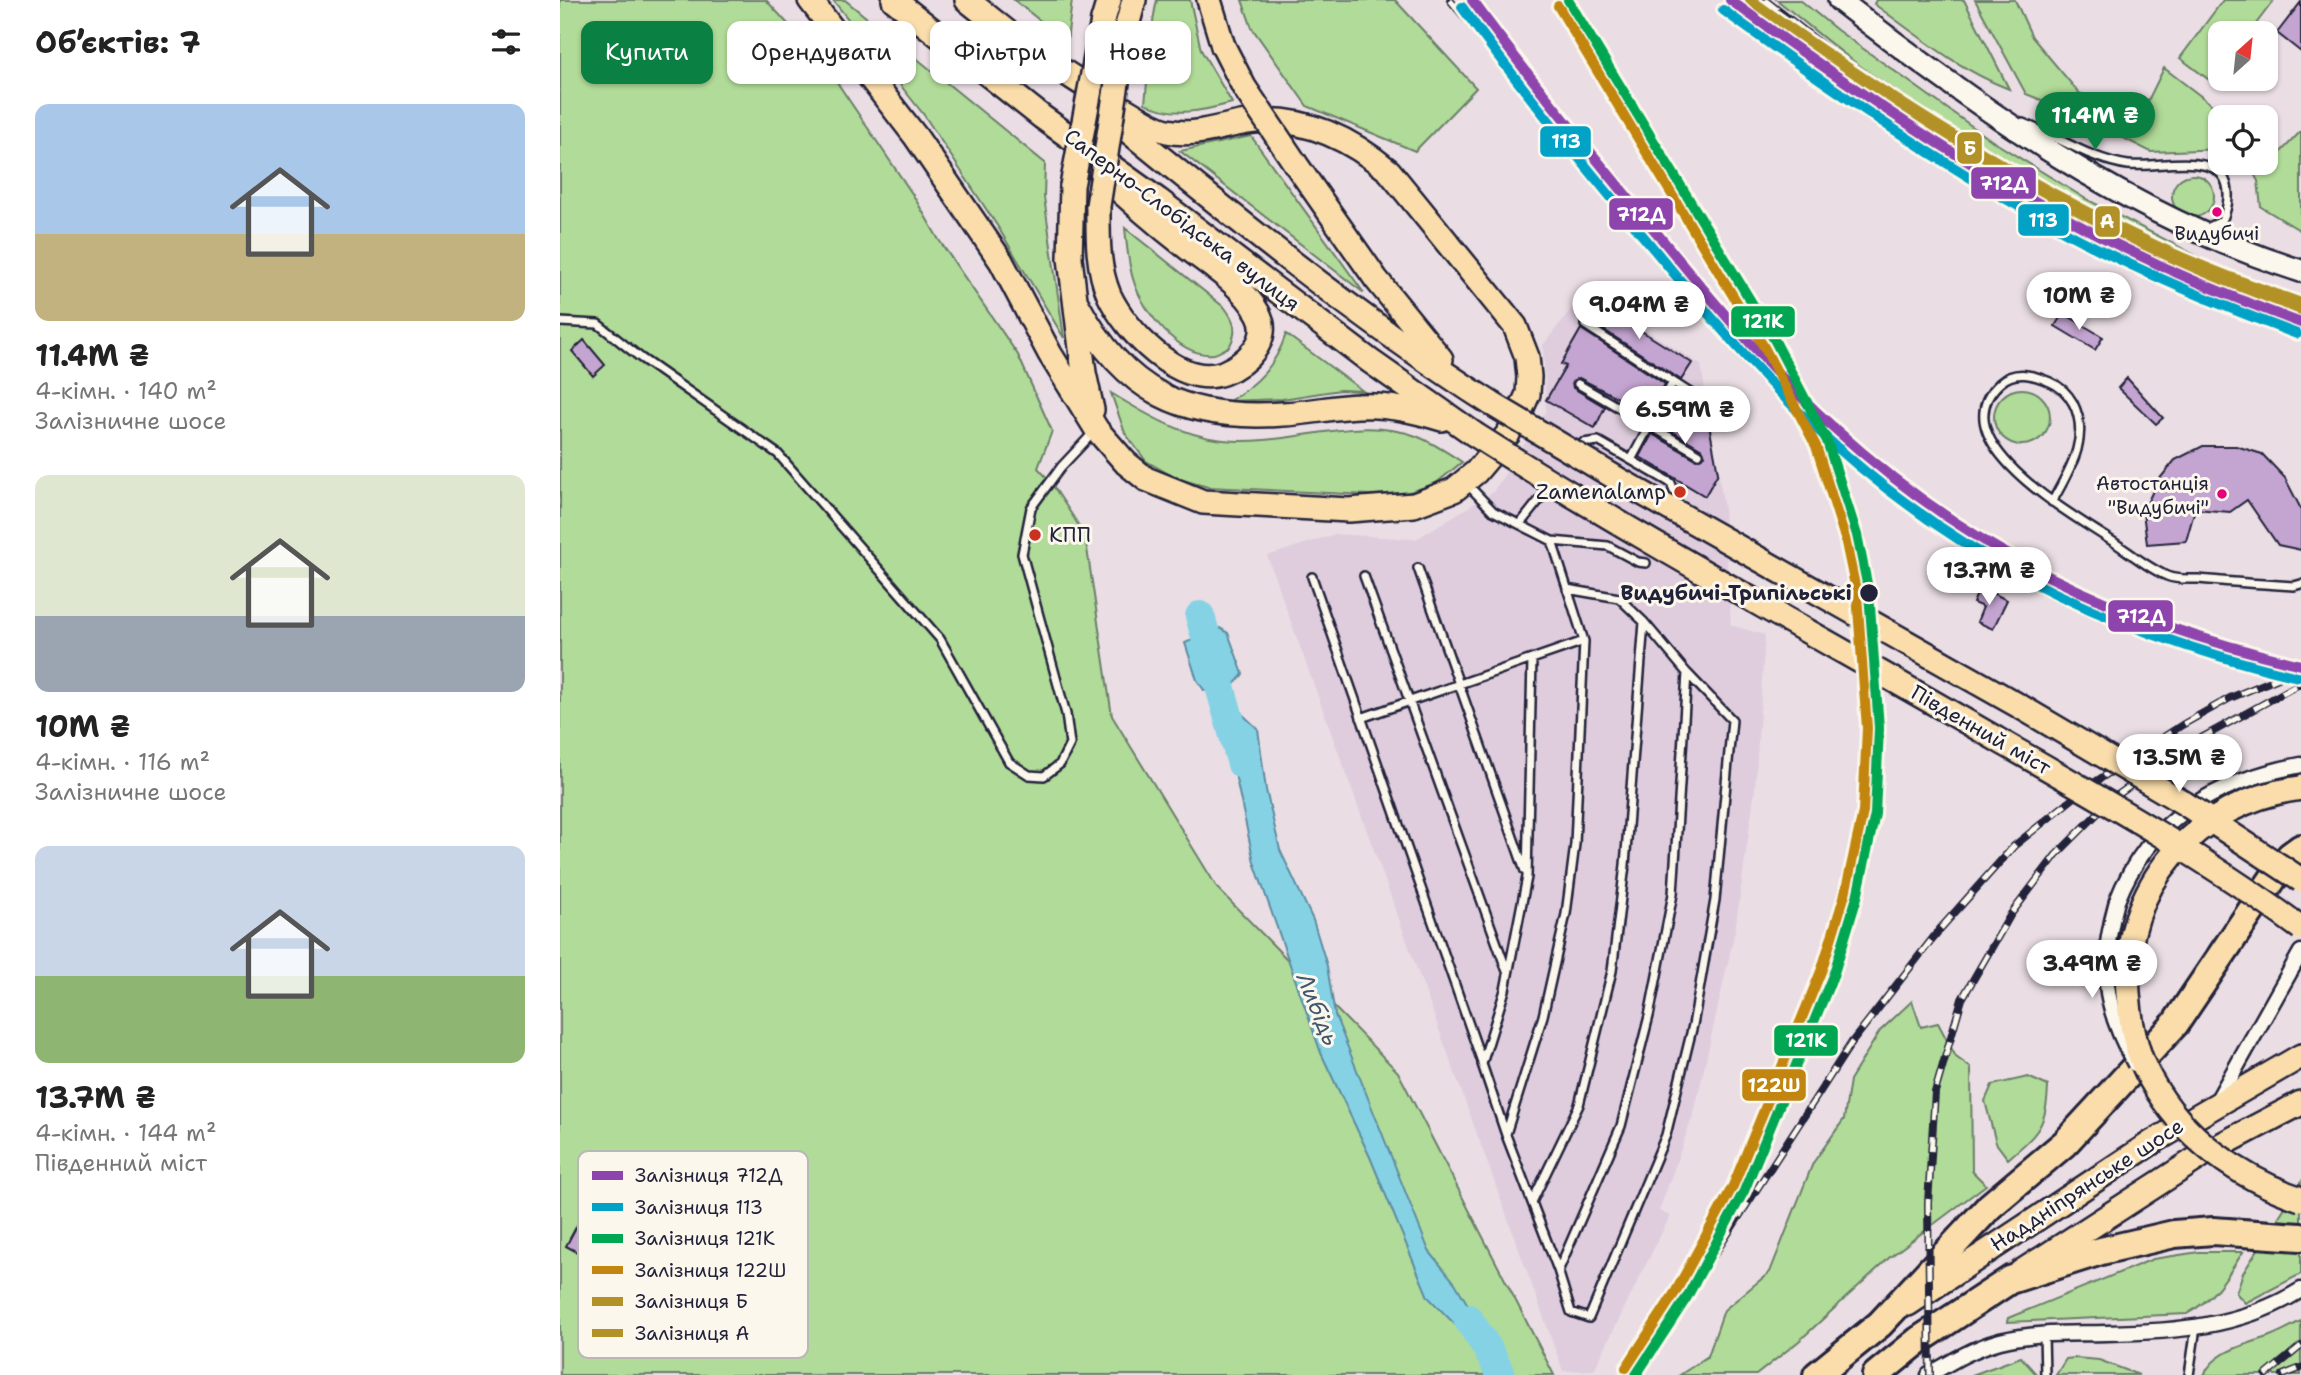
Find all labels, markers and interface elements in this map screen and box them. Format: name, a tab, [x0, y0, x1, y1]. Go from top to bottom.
chip: Купити	[581, 21, 713, 84]
chip: Орендувати	[727, 21, 916, 84]
chip: Фільтри	[930, 21, 1071, 84]
chip: Нове	[1085, 21, 1191, 84]
north arrow	[2208, 21, 2278, 91]
map controls	[2208, 21, 2278, 175]
text: Об’єктів: 7	[35, 22, 201, 63]
icon: filters	[487, 23, 525, 61]
pin: 11.4M ₴	[2030, 92, 2160, 152]
text: 11.4M ₴	[2051, 100, 2139, 130]
button: locate	[2208, 105, 2278, 175]
street label: Саперно-Слобідська вулиця	[1059, 122, 1305, 318]
line badge: 113	[1539, 125, 1592, 158]
text: 113	[1551, 129, 1581, 154]
line badge: Б	[1956, 131, 1983, 165]
text: Б	[1964, 136, 1976, 161]
icon: home	[217, 149, 343, 275]
line badge: 712Д	[1970, 166, 2037, 200]
text: 712Д	[1979, 171, 2029, 196]
line badge: 712Д	[1608, 197, 1674, 231]
text: 712Д	[1616, 202, 1666, 227]
line badge: 113	[2017, 203, 2070, 237]
line badge: A	[2094, 205, 2121, 238]
marker: Видубичі	[2210, 205, 2224, 219]
text: 113	[2028, 208, 2058, 233]
text: A	[2100, 209, 2114, 234]
place label: Видубичі	[2175, 221, 2259, 246]
pin: 10M ₴	[2030, 272, 2128, 332]
text: 10M ₴	[2042, 280, 2116, 310]
pin: 9.04M ₴	[1574, 282, 1704, 341]
text: 9.04M ₴	[1588, 289, 1690, 319]
line badge: 121К	[1730, 305, 1796, 338]
text: 121К	[1742, 309, 1784, 334]
text: 11.4M ₴	[35, 335, 150, 376]
text: 4-кімн. · 140 m²	[35, 376, 217, 406]
pin: 6.59M ₴	[1620, 386, 1750, 446]
text: 6.59M ₴	[1635, 394, 1735, 424]
text: Залізничне шосе	[35, 406, 226, 436]
place label: Автостанція "Видубичі"	[2096, 471, 2209, 520]
place label: Zamenalamp	[1536, 478, 1666, 506]
marker: Zamenalamp	[1672, 484, 1688, 500]
marker: Автостанція "Видубичі"	[2215, 487, 2229, 501]
icon: home	[217, 520, 343, 646]
place label: КПП	[1049, 521, 1091, 549]
marker: КПП	[1027, 527, 1043, 543]
pin: 13.7M ₴	[1924, 548, 2054, 607]
text: 13.7M ₴	[1943, 555, 2035, 585]
place label: Видубичі-Трипільські	[1621, 579, 1852, 607]
marker: Видубичі-Трипільські	[1858, 582, 1880, 604]
line badge: 712Д	[2107, 599, 2174, 633]
text: 712Д	[2116, 604, 2166, 629]
street label: Південний міст	[1906, 679, 2056, 782]
text: 10M ₴	[35, 706, 130, 747]
pin: 13.5M ₴	[2114, 734, 2244, 794]
text: 13.5M ₴	[2132, 742, 2226, 772]
text: 4-кімн. · 116 m²	[35, 747, 210, 777]
text: Залізничне шосе	[35, 777, 226, 807]
icon: home	[217, 891, 343, 1017]
pin: 3.49M ₴	[2027, 940, 2157, 1000]
text: 3.49M ₴	[2042, 948, 2142, 978]
water label: Либідь	[1289, 967, 1346, 1050]
line badge: 121К	[1773, 1024, 1839, 1057]
text: 121К	[1785, 1028, 1827, 1053]
line badge: 122Ш	[1741, 1068, 1807, 1102]
text: 122Ш	[1748, 1073, 1800, 1098]
text: 13.7M ₴	[35, 1077, 156, 1118]
street label: Наддніпрянське шосе	[1985, 1112, 2189, 1258]
text: 4-кімн. · 144 m²	[35, 1118, 216, 1148]
text: Південний міст	[35, 1148, 207, 1178]
legend	[578, 1151, 808, 1358]
text: Залізниця 712Д	[635, 1163, 783, 1188]
text: Залізниця 113	[635, 1195, 763, 1220]
text: Залізниця 121К	[635, 1226, 775, 1251]
text: Залізниця 122Ш	[635, 1258, 786, 1283]
text: Залізниця Б	[635, 1289, 748, 1314]
text: Залізниця A	[635, 1321, 750, 1346]

